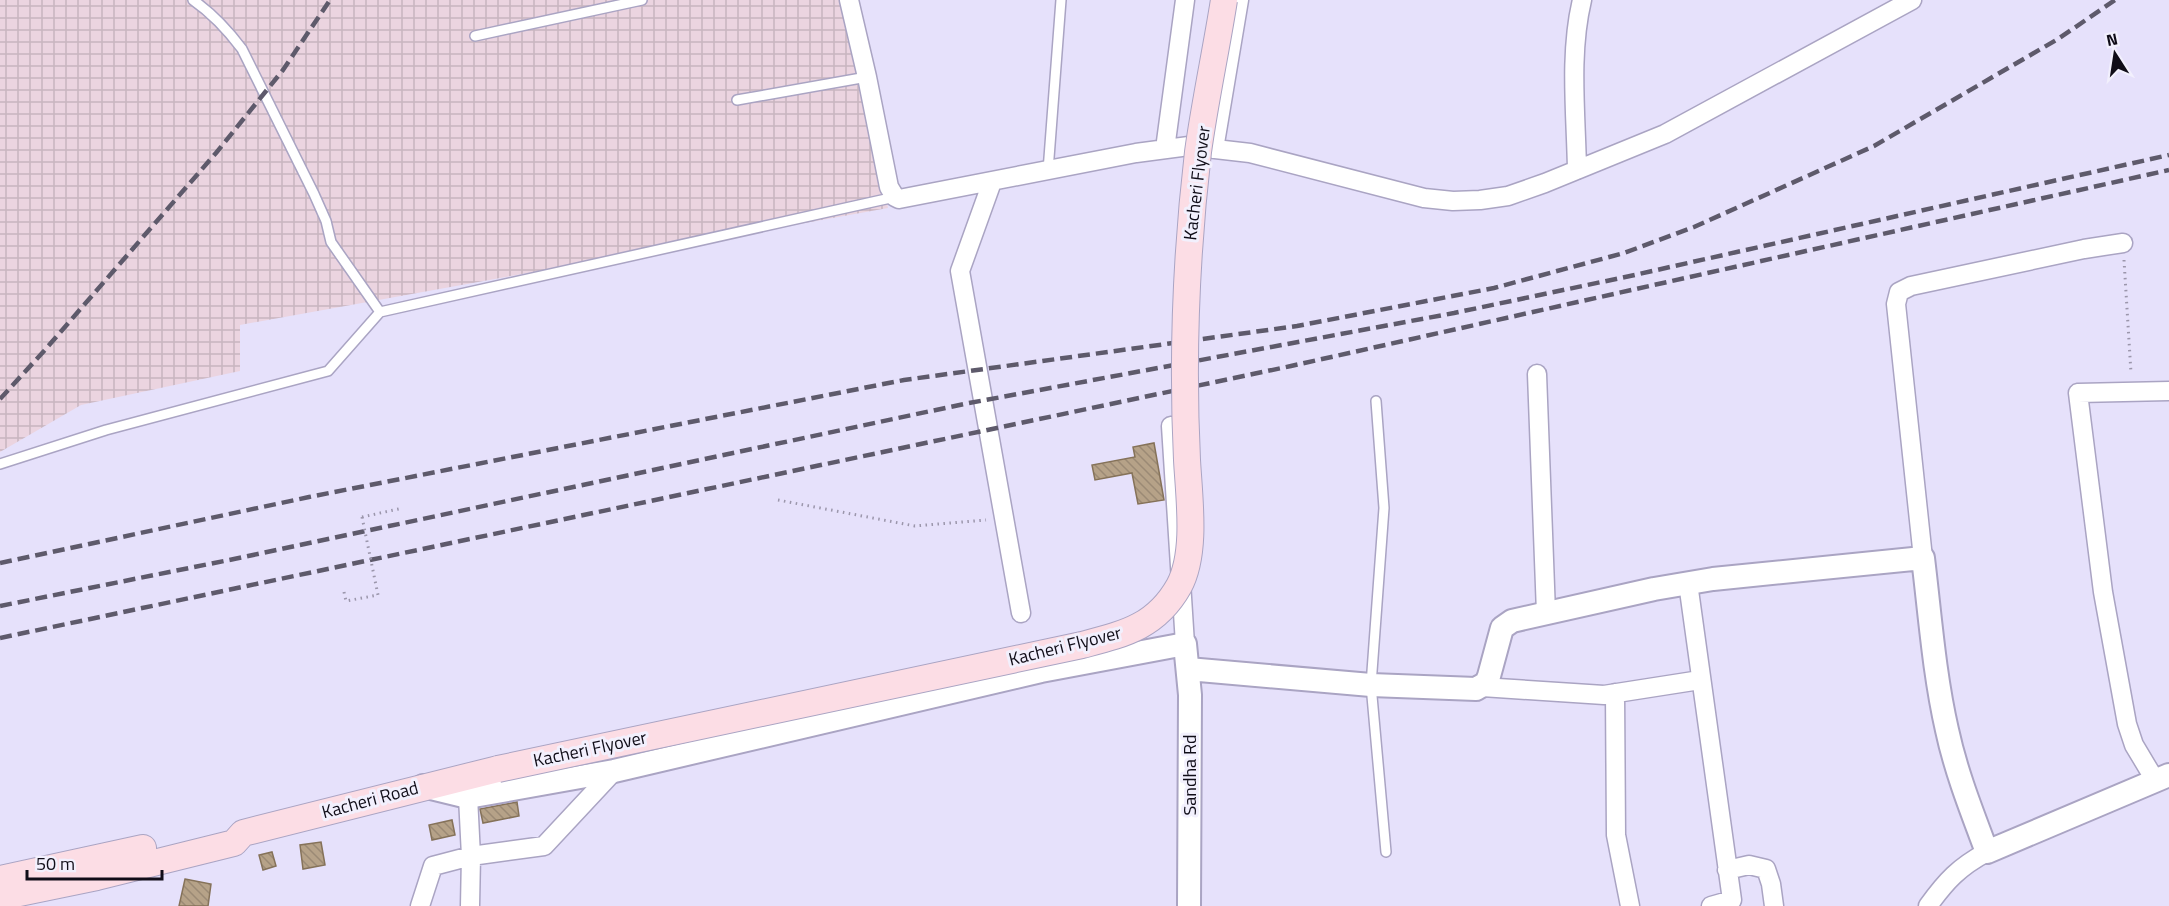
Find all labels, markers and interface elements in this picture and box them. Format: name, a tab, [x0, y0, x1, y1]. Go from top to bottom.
north arrow	[2085, 24, 2145, 84]
text: N	[2104, 26, 2120, 52]
street label: Kacheri Flyover	[1176, 124, 1217, 242]
street label: Kacheri Flyover	[1006, 618, 1124, 673]
street label: Kacheri Flyover	[531, 723, 649, 774]
street label: Sandha Rd	[1176, 734, 1203, 816]
street label: Kacheri Road	[319, 774, 421, 825]
scale bar	[27, 843, 162, 881]
text: 50 m	[36, 850, 75, 877]

